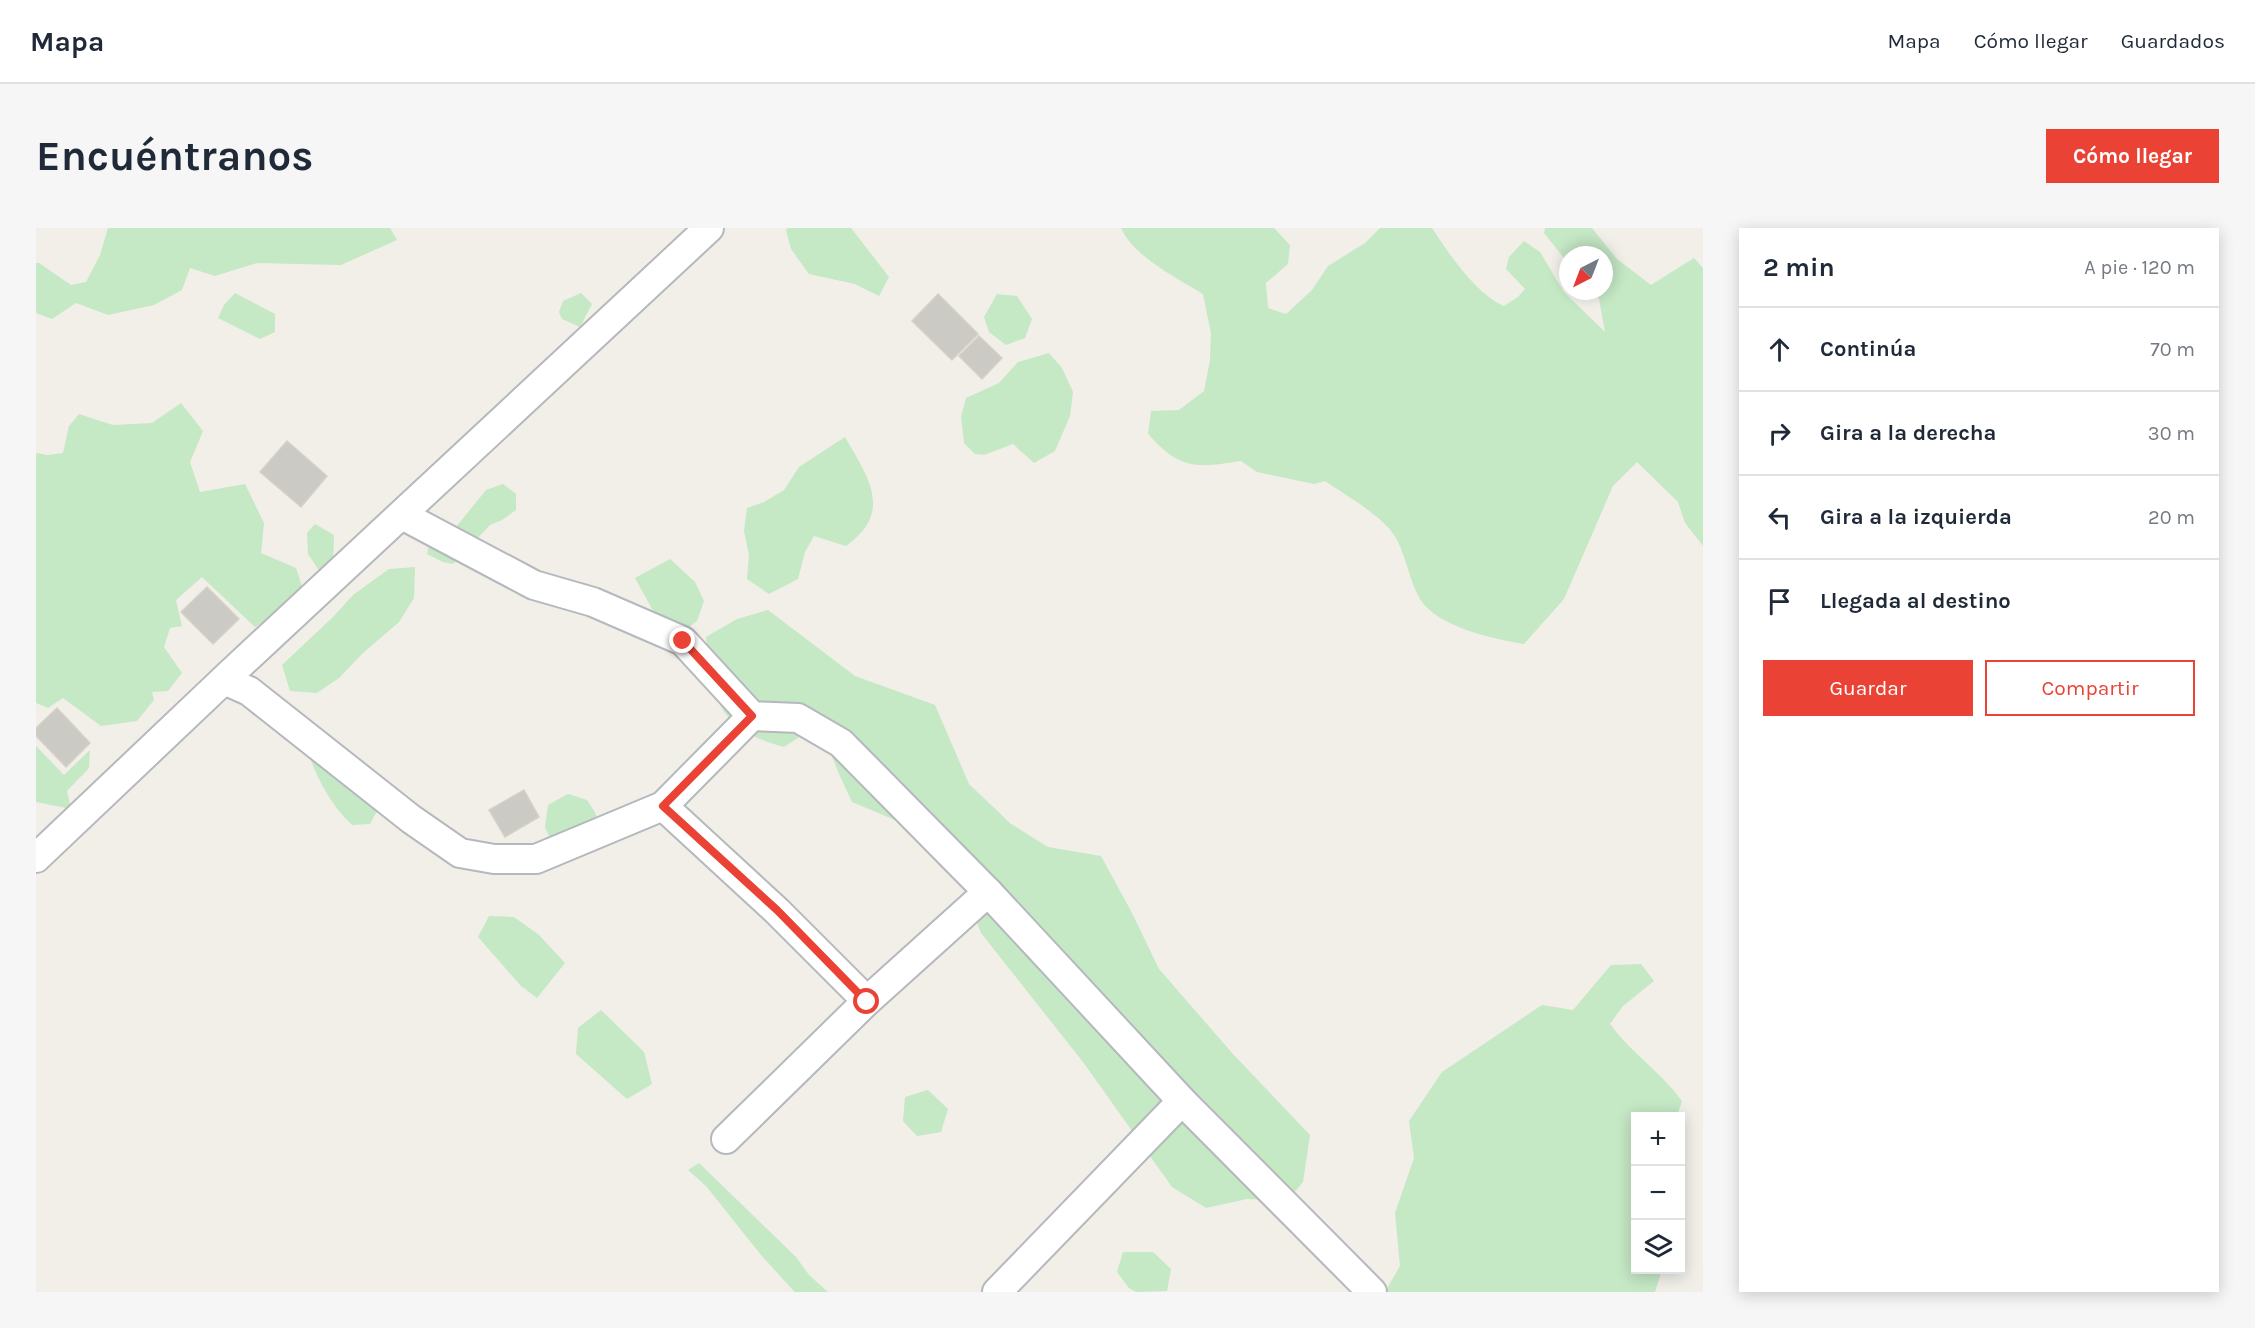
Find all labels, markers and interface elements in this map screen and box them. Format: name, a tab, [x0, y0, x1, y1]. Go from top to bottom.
text: Mapa	[30, 25, 104, 58]
text: Mapa	[1887, 29, 1941, 53]
text: Cómo llegar	[1974, 29, 2088, 53]
text: Guardados	[2121, 29, 2225, 53]
button: Cómo llegar	[2046, 129, 2219, 183]
text: Encuéntranos	[36, 131, 314, 181]
north arrow	[1559, 246, 1613, 300]
text: 2 min	[1763, 252, 1835, 283]
text: A pie · 120 m	[2084, 256, 2195, 279]
icon: ahead	[1763, 333, 1796, 366]
text: Continúa	[1820, 336, 1916, 362]
text: 70 m	[2150, 338, 2195, 361]
icon: right	[1763, 417, 1796, 450]
text: Gira a la derecha	[1820, 420, 1996, 446]
text: 30 m	[2148, 422, 2195, 445]
icon: left	[1763, 501, 1796, 534]
text: Gira a la izquierda	[1820, 504, 2012, 530]
text: 20 m	[2148, 506, 2195, 529]
icon: arrive	[1763, 585, 1796, 618]
text: Llegada al destino	[1820, 588, 2011, 614]
route end	[669, 627, 695, 653]
button: Guardar	[1763, 660, 1973, 716]
button: Compartir	[1985, 660, 2195, 716]
route start	[853, 988, 879, 1014]
map controls	[1631, 1112, 1685, 1274]
button: +	[1631, 1112, 1685, 1166]
button: −	[1631, 1166, 1685, 1220]
button: layers	[1631, 1220, 1685, 1274]

